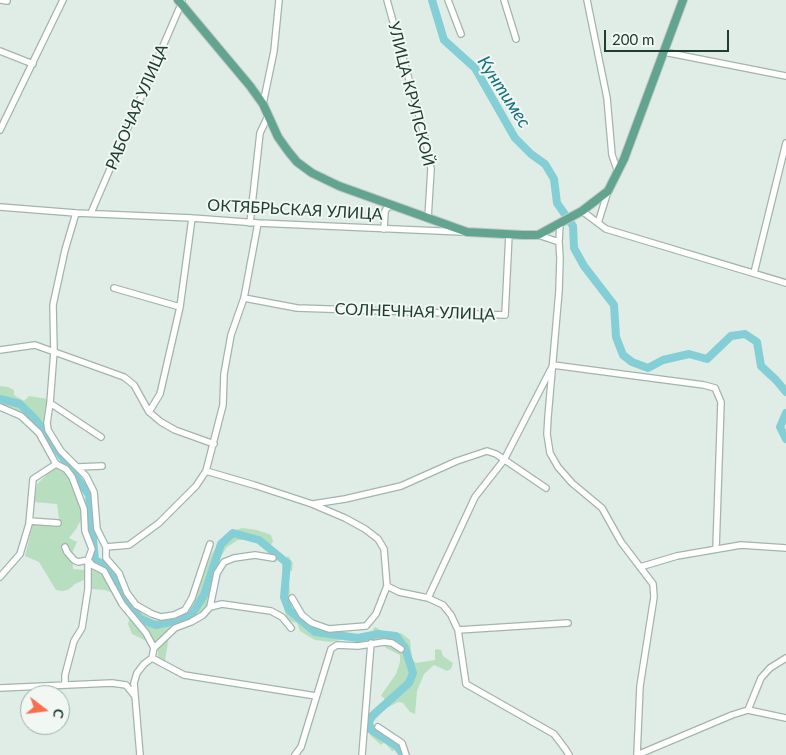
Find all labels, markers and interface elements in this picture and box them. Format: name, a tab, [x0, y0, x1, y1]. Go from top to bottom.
street label: УЛИЦА КРУПСКОЙ	[384, 20, 438, 168]
scale bar	[606, 20, 731, 52]
text: 200 m	[612, 30, 654, 48]
street label: РАБОЧАЯ УЛИЦА	[102, 41, 172, 173]
water label: Кунтимес	[473, 52, 535, 132]
street label: ОКТЯБРЬСКАЯ УЛИЦА	[207, 196, 383, 224]
street label: СОЛНЕЧНАЯ УЛИЦА	[334, 300, 496, 324]
north arrow	[20, 685, 70, 735]
text: С	[50, 707, 68, 720]

